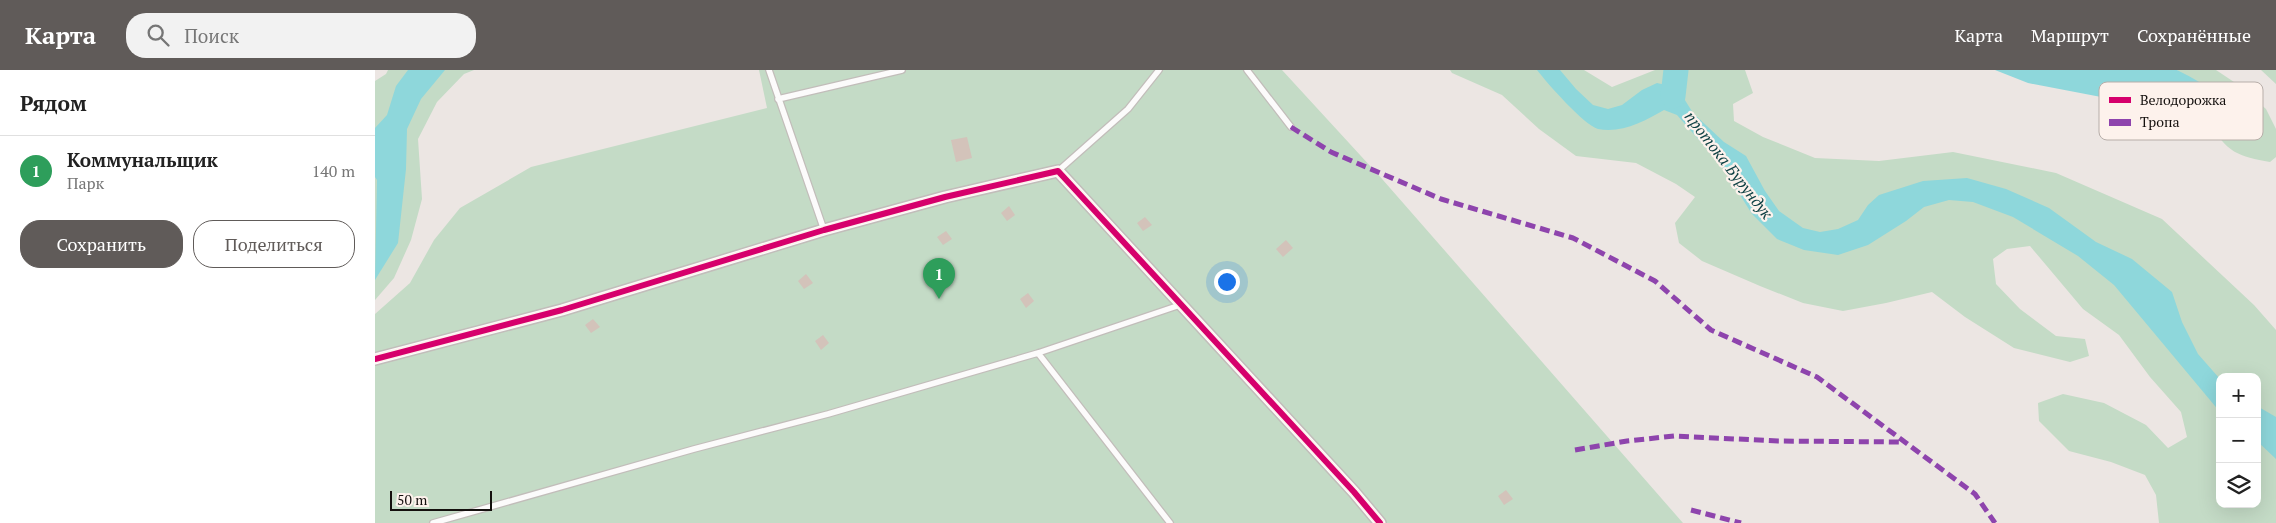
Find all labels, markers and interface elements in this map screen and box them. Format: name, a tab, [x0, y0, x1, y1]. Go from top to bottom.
search box	[126, 13, 476, 58]
text: Карта	[25, 19, 96, 51]
icon: search	[144, 21, 172, 49]
text: Поиск	[184, 23, 239, 48]
text: Карта	[1954, 23, 2003, 47]
text: Маршрут	[2031, 23, 2109, 47]
text: Сохранённые	[2137, 23, 2251, 47]
legend	[2099, 82, 2263, 140]
text: Рядом	[20, 89, 87, 117]
text: Велодорожка	[2140, 90, 2226, 109]
water label: протока Бурундук	[1680, 106, 1778, 224]
text: Тропа	[2140, 112, 2180, 131]
text: Коммунальщик	[67, 147, 218, 172]
text: 1	[31, 160, 41, 182]
text: 140 m	[312, 160, 355, 182]
text: Парк	[67, 172, 104, 194]
button: Сохранить	[20, 220, 183, 268]
button: Поделиться	[193, 220, 355, 268]
pin: 1	[923, 258, 955, 299]
your location	[1214, 269, 1240, 295]
map controls	[2216, 373, 2261, 508]
button: +	[2216, 373, 2261, 418]
button: −	[2216, 418, 2261, 463]
button: layers	[2216, 463, 2261, 508]
scale bar	[390, 488, 493, 511]
text: 50 m	[397, 490, 427, 509]

